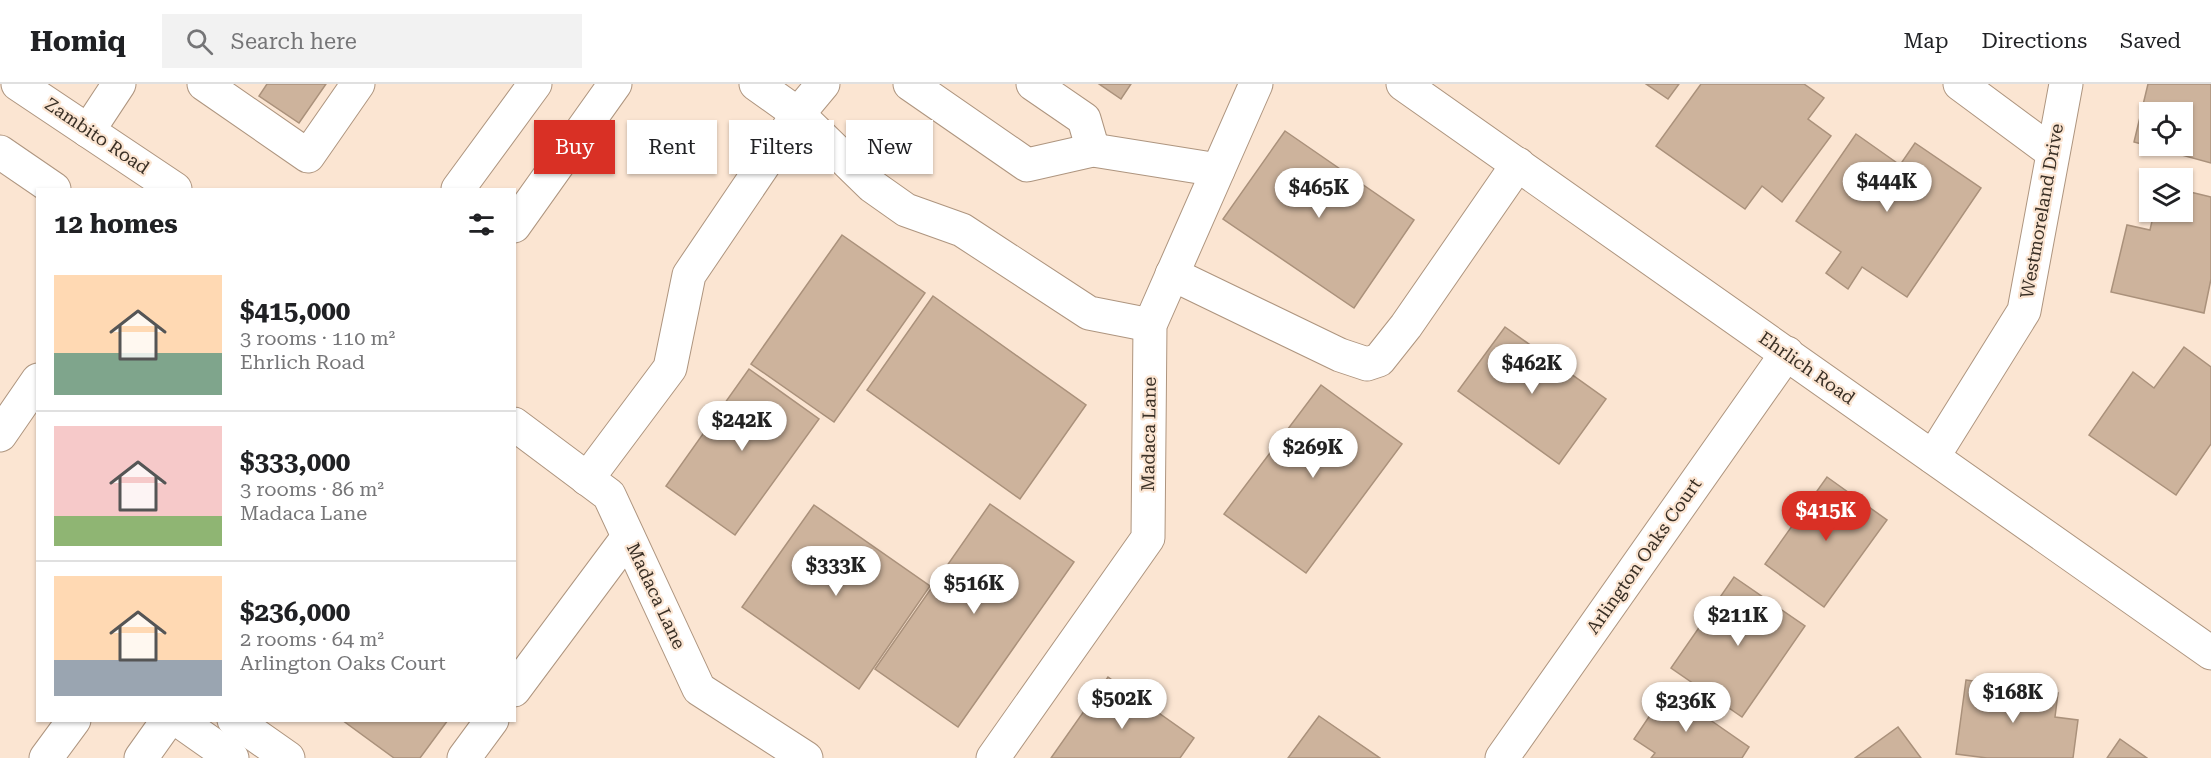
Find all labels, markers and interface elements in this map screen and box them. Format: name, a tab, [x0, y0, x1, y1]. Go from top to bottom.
search box	[162, 14, 582, 68]
text: Homiq	[30, 25, 126, 58]
icon: search	[183, 25, 216, 58]
text: Search here	[231, 29, 357, 54]
text: Map	[1904, 29, 1948, 53]
text: Directions	[1981, 29, 2087, 53]
text: Saved	[2120, 29, 2181, 53]
street label: Zambito Road	[41, 93, 154, 178]
map controls	[2139, 102, 2193, 222]
button: locate	[2139, 102, 2193, 156]
chip: Buy	[534, 120, 615, 174]
chip: Rent	[627, 120, 717, 174]
chip: Filters	[729, 120, 834, 174]
chip: New	[846, 120, 933, 174]
street label: Westmoreland Drive	[2016, 122, 2067, 300]
pin: $444K	[1845, 162, 1929, 213]
pin: $465K	[1277, 168, 1361, 219]
button: layers	[2139, 168, 2193, 222]
text: $444K	[1857, 169, 1917, 193]
text: $465K	[1289, 175, 1349, 199]
icon: filters	[465, 208, 498, 241]
text: 12 homes	[54, 209, 178, 239]
text: $415,000	[240, 296, 350, 326]
icon: home	[102, 299, 174, 371]
text: 3 rooms · 110 m²	[240, 326, 395, 350]
street label: Ehrlich Road	[1755, 327, 1860, 409]
pin: $462K	[1490, 344, 1574, 395]
text: Ehrlich Road	[240, 350, 365, 374]
text: $462K	[1502, 351, 1562, 375]
street label: Madaca Lane	[1137, 376, 1160, 491]
pin: $242K	[700, 401, 784, 452]
text: $242K	[712, 408, 772, 432]
pin: $269K	[1271, 428, 1355, 479]
text: $269K	[1283, 435, 1343, 459]
text: $333,000	[240, 447, 350, 477]
icon: home	[102, 450, 174, 522]
street label: Arlington Oaks Court	[1582, 474, 1705, 638]
text: 3 rooms · 86 m²	[240, 477, 384, 501]
pin: $415K	[1784, 491, 1868, 542]
text: $415K	[1796, 498, 1856, 522]
text: Madaca Lane	[240, 501, 367, 525]
street label: Madaca Lane	[623, 539, 690, 652]
pin: $333K	[794, 546, 878, 597]
text: $333K	[806, 553, 866, 577]
pin: $516K	[932, 564, 1016, 615]
text: $516K	[944, 571, 1004, 595]
pin: $211K	[1696, 596, 1780, 647]
text: $236,000	[240, 597, 350, 627]
icon: home	[102, 600, 174, 672]
text: $211K	[1708, 603, 1768, 627]
text: 2 rooms · 64 m²	[240, 627, 384, 651]
text: Arlington Oaks Court	[240, 651, 446, 675]
pin: $168K	[1971, 673, 2055, 724]
pin: $502K	[1080, 679, 1164, 730]
text: $168K	[1983, 680, 2043, 704]
pin: $236K	[1644, 682, 1728, 733]
text: $502K	[1092, 686, 1152, 710]
text: $236K	[1656, 689, 1716, 713]

